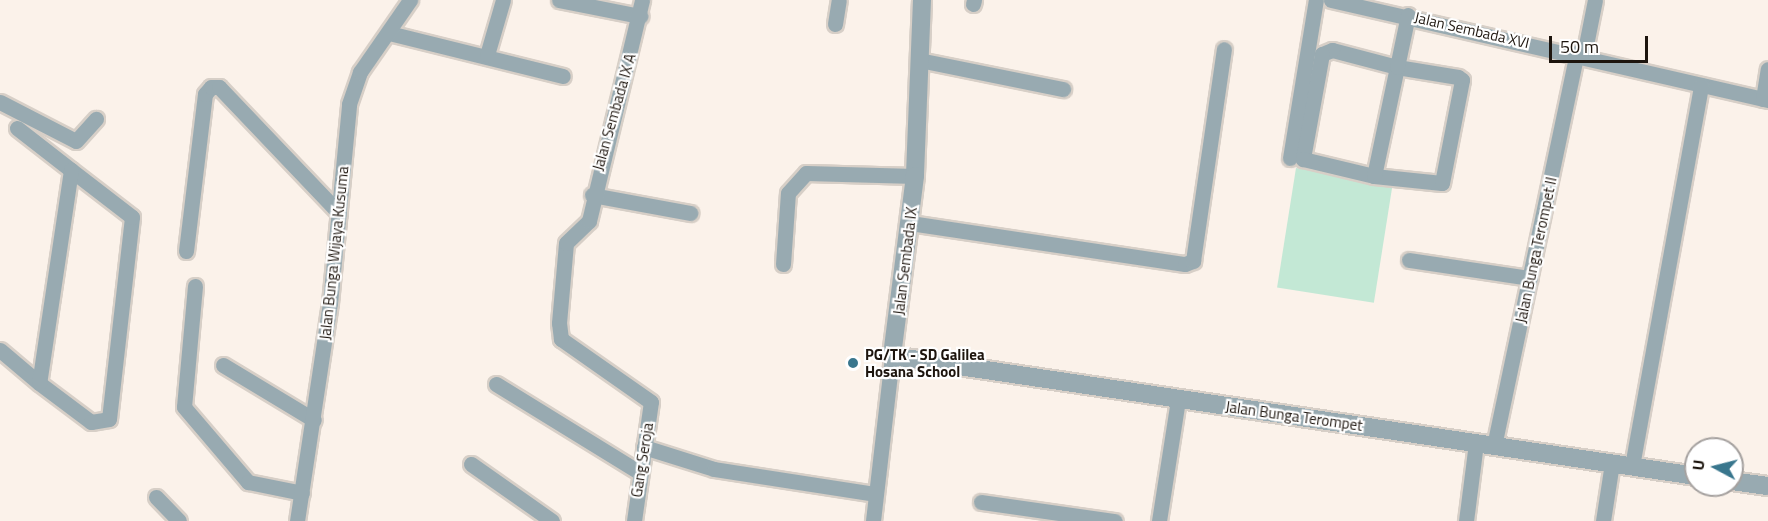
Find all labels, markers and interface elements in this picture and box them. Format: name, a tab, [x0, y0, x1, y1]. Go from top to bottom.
street label: Jalan Sembada XVI	[1413, 8, 1531, 52]
scale bar	[1552, 24, 1651, 62]
text: 50 m	[1560, 33, 1599, 60]
street label: Jalan Sembada IX A	[589, 51, 639, 173]
street label: Jalan Bunga Wijaya Kusuma	[316, 165, 352, 341]
street label: Jalan Bunga Terompet II	[1512, 175, 1560, 325]
street label: Jalan Sembada IX	[889, 206, 921, 316]
place label: PG/TK - SD Galilea Hosana School	[865, 345, 985, 380]
marker: PG/TK - SD Galilea Hosana School	[846, 356, 860, 370]
street label: Jalan Bunga Terompet	[1224, 397, 1364, 435]
street label: Gang Seroja	[627, 421, 657, 499]
north arrow	[1684, 437, 1744, 497]
text: U	[1686, 458, 1711, 472]

